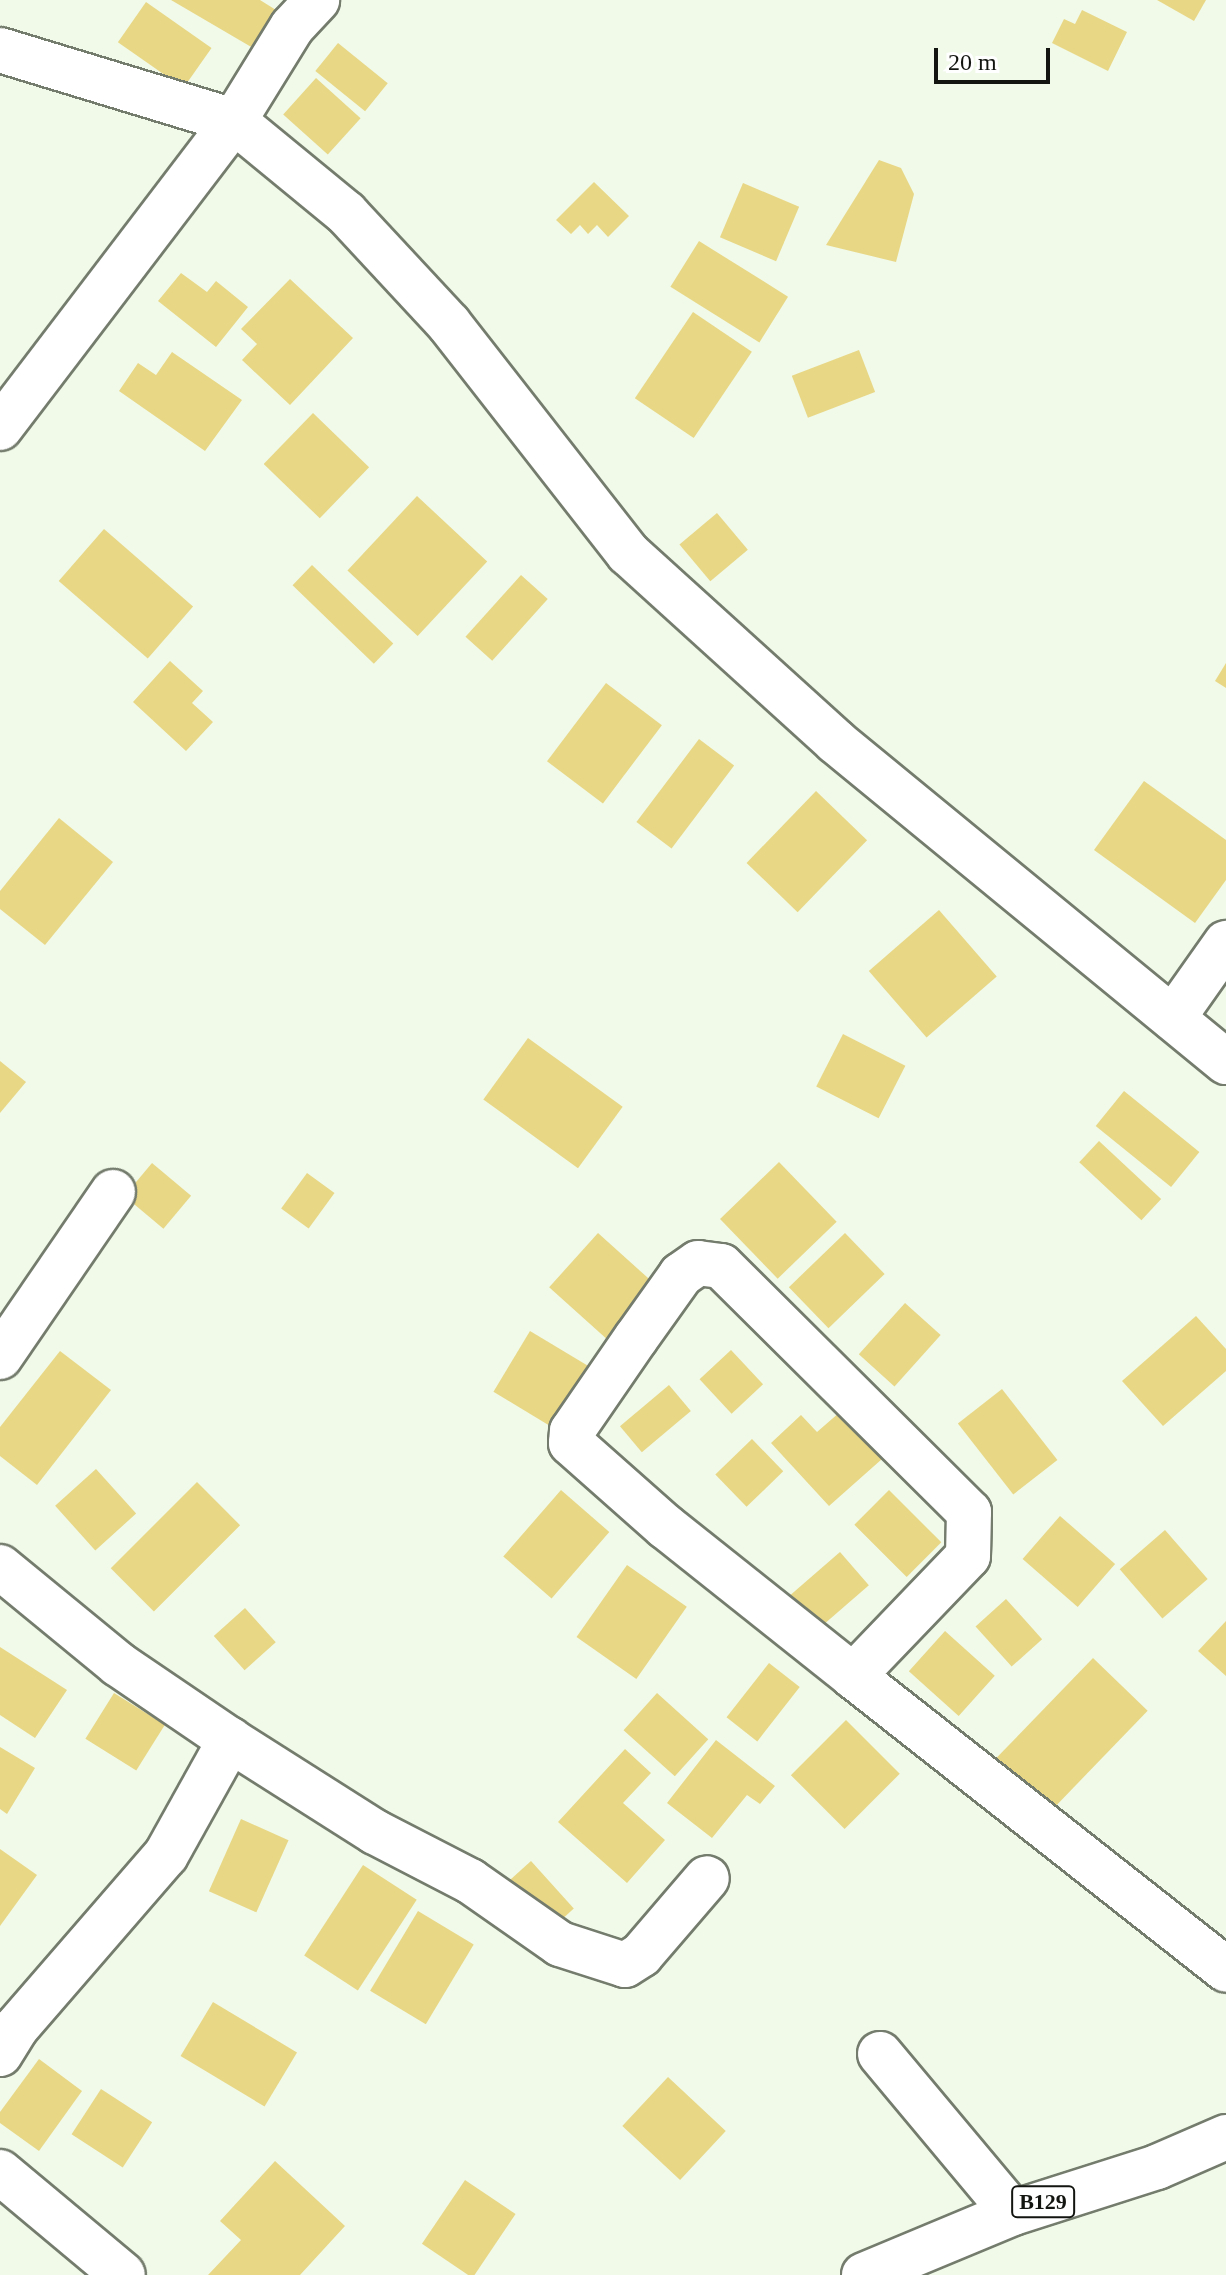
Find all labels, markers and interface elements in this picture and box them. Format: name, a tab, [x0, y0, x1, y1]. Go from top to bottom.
scale bar	[938, 32, 1054, 82]
text: 20 m	[948, 49, 997, 75]
road number: B129	[1011, 2184, 1075, 2220]

